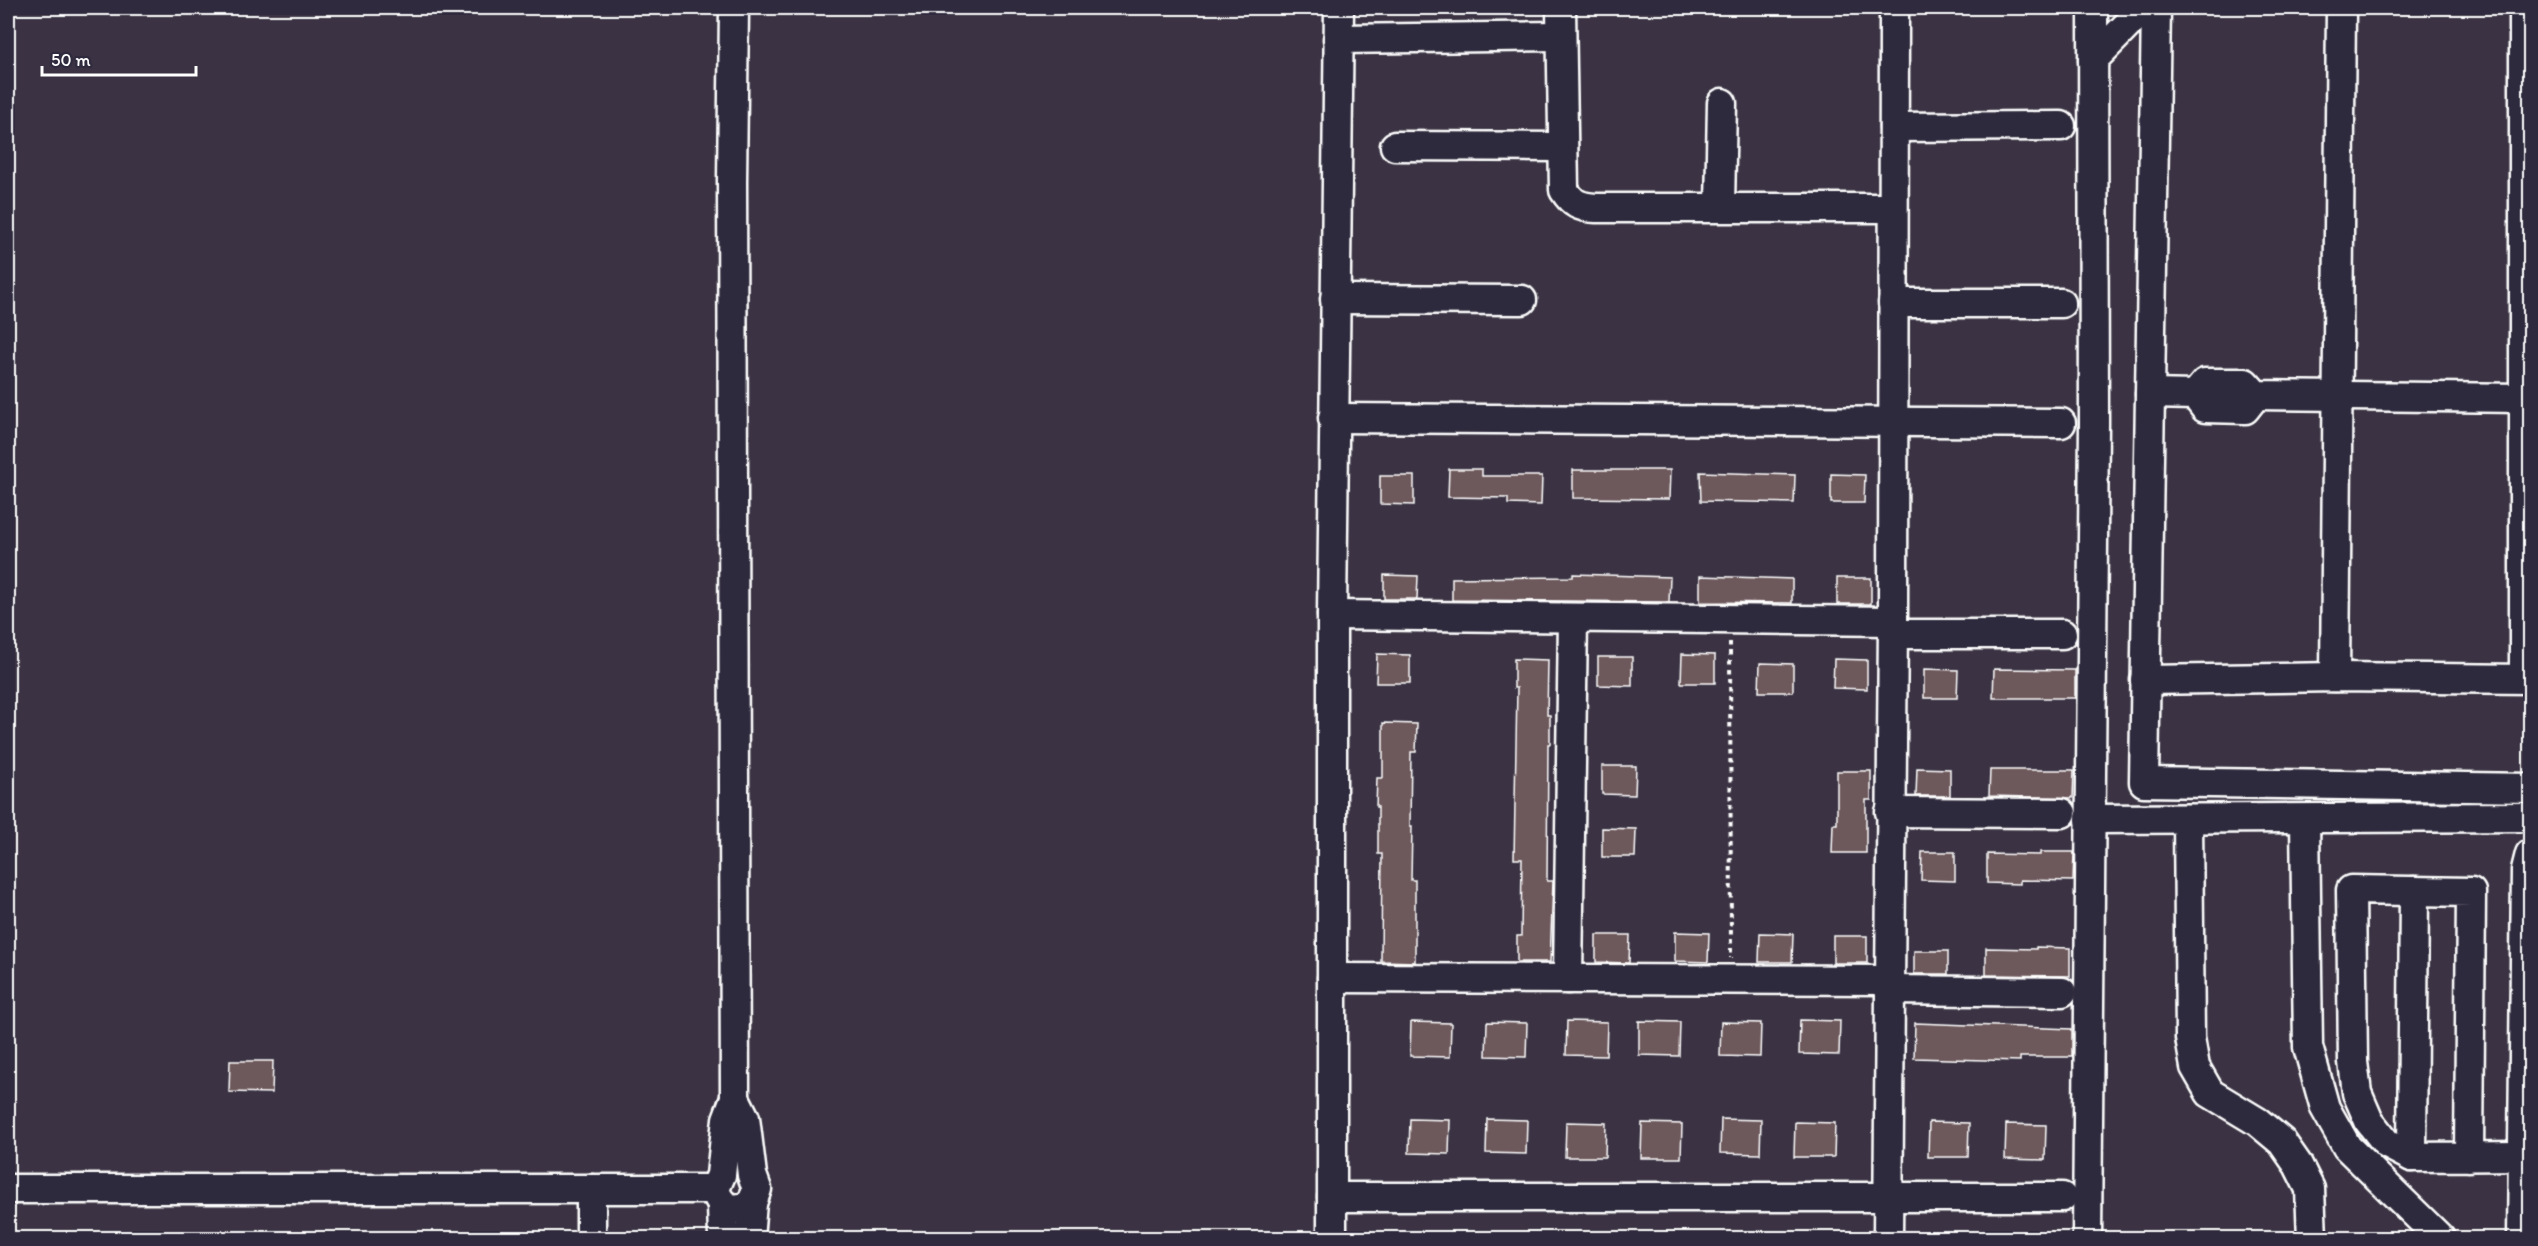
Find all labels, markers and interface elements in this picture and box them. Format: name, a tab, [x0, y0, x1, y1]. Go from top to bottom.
scale bar	[42, 39, 196, 77]
text: 50 m	[51, 49, 91, 71]

